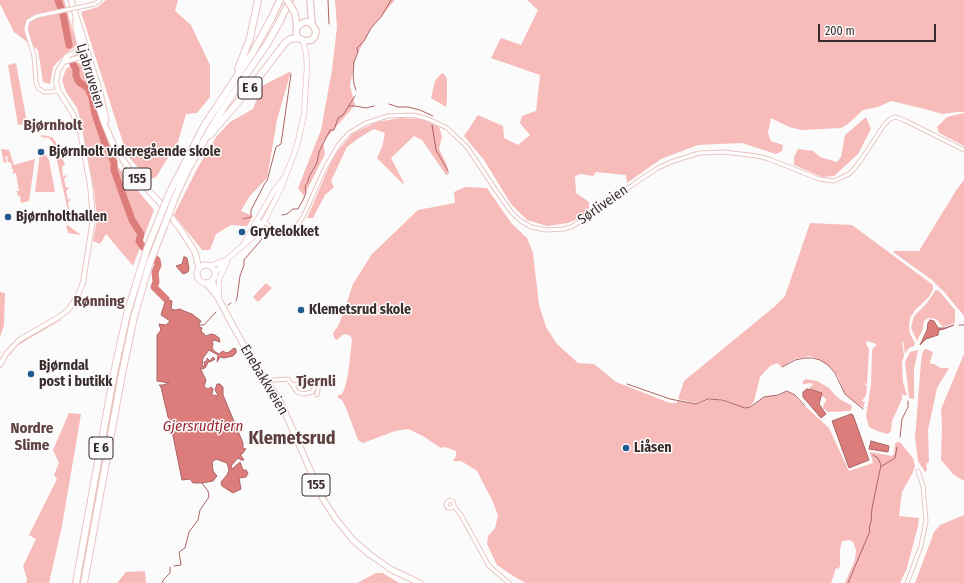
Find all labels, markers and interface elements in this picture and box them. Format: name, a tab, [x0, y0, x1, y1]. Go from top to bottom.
scale bar	[820, 16, 938, 42]
text: 200 m	[825, 24, 855, 38]
street label: Ljabruveien	[72, 42, 108, 110]
road number: E 6	[238, 77, 262, 99]
district label: Bjørnholt	[24, 117, 82, 135]
place label: Bjørnholt videregående skole	[49, 144, 221, 160]
marker: Bjørnholt videregående skole	[36, 147, 46, 157]
road number: 155	[123, 168, 151, 190]
street label: Sørliveien	[575, 182, 631, 228]
place label: Bjørnholthallen	[16, 209, 107, 225]
marker: Bjørnholthallen	[3, 212, 13, 222]
place label: Grytelokket	[250, 224, 319, 240]
marker: Grytelokket	[237, 227, 247, 237]
district label: Rønning	[73, 293, 125, 311]
place label: Klemetsrud skole	[309, 302, 411, 318]
marker: Klemetsrud skole	[296, 305, 306, 315]
street label: Enebakkveien	[236, 342, 292, 418]
place label: Bjørndal post i butikk	[39, 358, 112, 390]
marker: Bjørndal post i butikk	[26, 369, 36, 379]
district label: Tjernli	[296, 373, 336, 391]
water label: Gjersrudtjern	[163, 418, 243, 436]
district label: Nordre Slime	[11, 420, 53, 455]
district label: Klemetsrud	[248, 428, 336, 450]
road number: E 6	[89, 437, 113, 459]
place label: Liåsen	[634, 440, 672, 456]
marker: Liåsen	[621, 443, 631, 453]
road number: 155	[302, 474, 330, 496]

